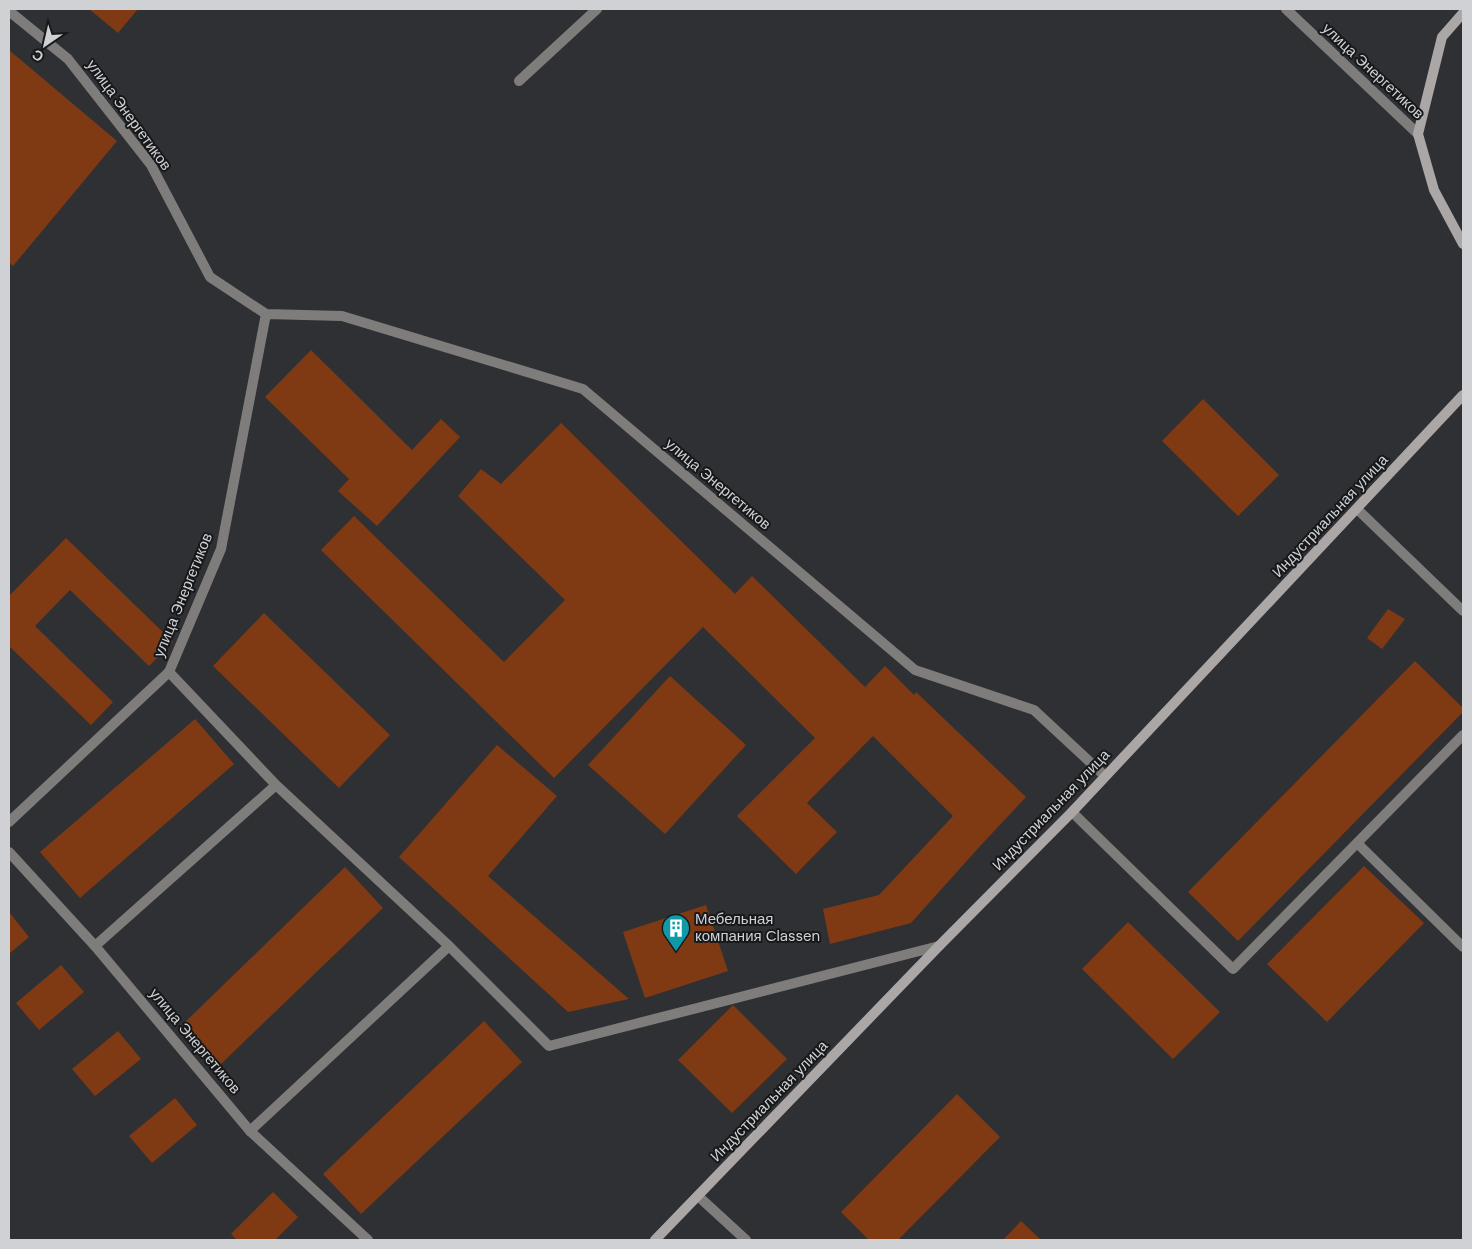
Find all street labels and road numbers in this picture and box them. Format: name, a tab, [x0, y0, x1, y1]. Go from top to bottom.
street label: улица Энергетиков	[1318, 19, 1428, 123]
street label: улица Энергетиков	[82, 56, 176, 174]
street label: улица Энергетиков	[661, 434, 775, 534]
street label: Индустриальная улица	[1268, 450, 1393, 582]
street label: улица Энергетиков	[149, 530, 217, 660]
street label: Индустриальная улица	[988, 745, 1115, 875]
street label: улица Энергетиков	[145, 984, 245, 1098]
street label: Индустриальная улица	[706, 1036, 833, 1166]

